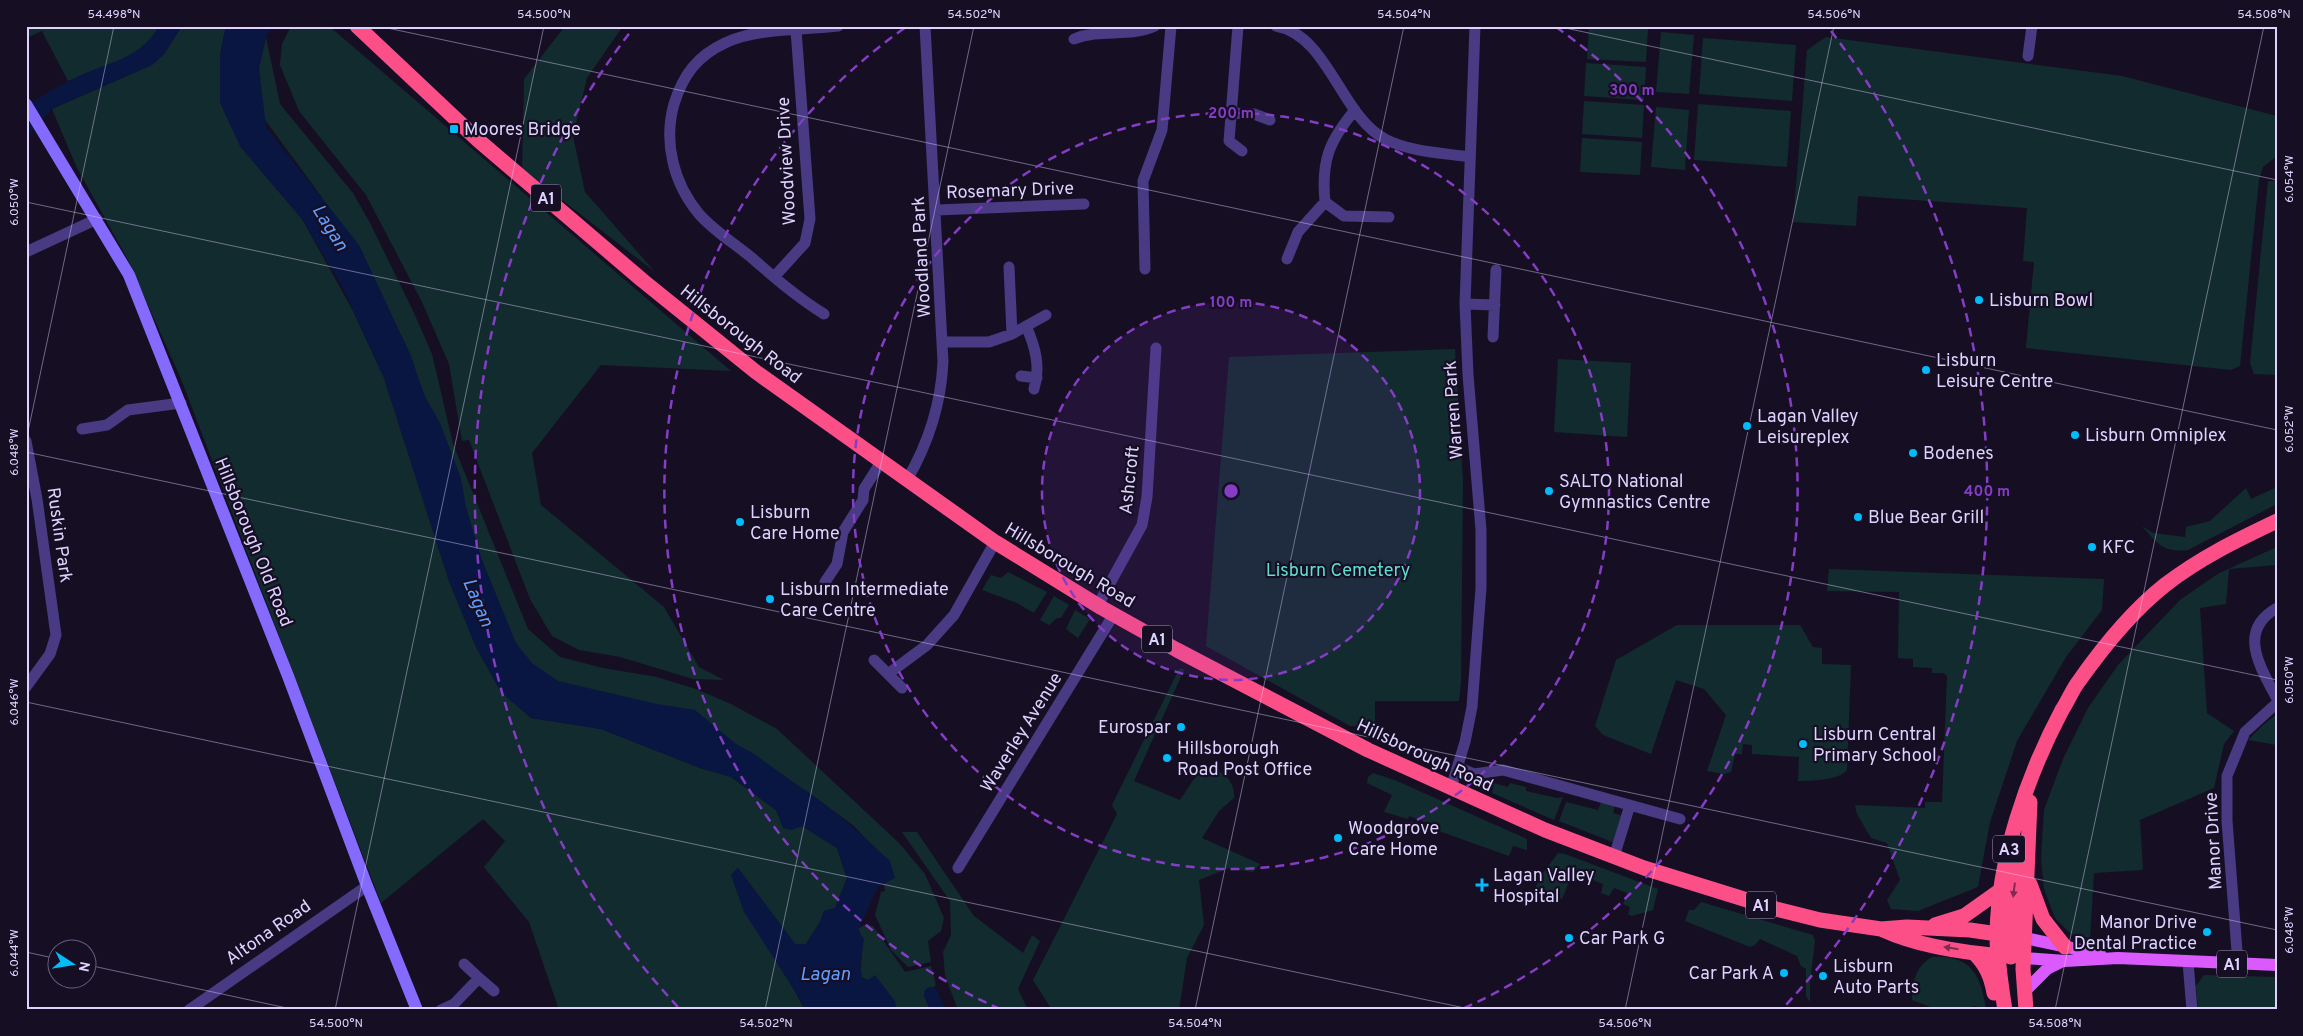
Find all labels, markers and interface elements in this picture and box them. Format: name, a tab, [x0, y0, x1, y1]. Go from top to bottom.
text: 54.498°N	[88, 7, 141, 23]
text: 54.500°N	[517, 7, 571, 23]
text: 54.502°N	[947, 7, 1001, 23]
text: 54.504°N	[1377, 7, 1431, 23]
text: 54.506°N	[1807, 7, 1861, 23]
text: 54.508°N	[2237, 7, 2291, 23]
text: 300 m	[1609, 82, 1655, 101]
street label: Woodview Drive	[773, 96, 802, 226]
text: 200 m	[1208, 105, 1254, 124]
place label: Moores Bridge	[464, 119, 581, 142]
marker: Moores Bridge	[448, 123, 460, 135]
text: 6.054°W	[2282, 155, 2298, 203]
text: 6.050°W	[7, 178, 23, 226]
street label: Rosemary Drive	[946, 178, 1074, 205]
road number: A1	[531, 184, 561, 212]
street label: Woodland Park	[908, 195, 937, 318]
water label: Lagan	[306, 200, 353, 256]
street label: Hillsborough Road	[675, 280, 806, 390]
place label: Lisburn Bowl	[1989, 290, 2093, 313]
text: 100 m	[1210, 294, 1252, 313]
marker: Lisburn Bowl	[1973, 294, 1985, 306]
place label: Lisburn Leisure Centre	[1936, 350, 2053, 394]
street label: Warren Park	[1440, 360, 1469, 460]
marker: Lisburn Leisure Centre	[1920, 364, 1932, 376]
text: 6.052°W	[2282, 405, 2298, 453]
place label: Lagan Valley Leisureplex	[1757, 406, 1859, 450]
marker: Lagan Valley Leisureplex	[1741, 420, 1753, 432]
place label: Lisburn Omniplex	[2085, 425, 2226, 448]
text: 6.048°W	[7, 428, 23, 476]
marker: Lisburn Omniplex	[2069, 429, 2081, 441]
place label: Bodenes	[1923, 443, 1994, 466]
street label: Ashcroft	[1115, 444, 1146, 516]
marker: Bodenes	[1907, 447, 1919, 459]
street label: Hillsborough Old Road	[208, 455, 297, 631]
place label: SALTO National Gymnastics Centre	[1559, 471, 1710, 515]
centre of rings	[1222, 482, 1240, 500]
text: 400 m	[1964, 483, 2010, 502]
marker: SALTO National Gymnastics Centre	[1543, 485, 1555, 497]
street label: Ruskin Park	[40, 486, 77, 584]
place label: Lisburn Care Home	[750, 502, 840, 546]
place label: Blue Bear Grill	[1868, 507, 1984, 530]
marker: Blue Bear Grill	[1852, 511, 1864, 523]
marker: Lisburn Care Home	[734, 516, 746, 528]
street label: Hillsborough Road	[1000, 518, 1139, 614]
place label: KFC	[2102, 537, 2135, 560]
marker: KFC	[2086, 541, 2098, 553]
park label: Lisburn Cemetery	[1266, 560, 1410, 583]
water label: Lagan	[456, 575, 498, 631]
place label: Lisburn Intermediate Care Centre	[780, 579, 949, 623]
marker: Lisburn Intermediate Care Centre	[764, 593, 776, 605]
road number: A1	[1142, 626, 1172, 652]
text: 6.050°W	[2282, 656, 2298, 704]
street label: Waverley Avenue	[976, 668, 1068, 797]
text: 6.046°W	[7, 678, 23, 726]
street label: Hillsborough Road	[1352, 715, 1496, 798]
place label: Eurospar	[1098, 717, 1171, 740]
marker: Eurospar	[1175, 721, 1187, 733]
place label: Lisburn Central Primary School	[1813, 724, 1937, 768]
place label: Hillsborough Road Post Office	[1177, 738, 1312, 782]
marker: Lisburn Central Primary School	[1797, 738, 1809, 750]
marker: Hillsborough Road Post Office	[1161, 752, 1173, 764]
street label: Manor Drive	[2200, 791, 2229, 890]
place label: Woodgrove Care Home	[1348, 818, 1439, 862]
marker: Woodgrove Care Home	[1332, 832, 1344, 844]
road number: A3	[1993, 836, 2025, 862]
place label: Lagan Valley Hospital	[1493, 865, 1595, 909]
marker: Lagan Valley Hospital	[1475, 878, 1489, 892]
one-way arrow	[2010, 883, 2018, 899]
road number: A1	[1746, 892, 1776, 918]
street label: Altona Road	[222, 895, 316, 971]
text: 6.048°W	[2282, 906, 2298, 954]
place label: Manor Drive Dental Practice	[2074, 912, 2197, 956]
marker: Manor Drive Dental Practice	[2201, 926, 2213, 938]
place label: Car Park G	[1579, 928, 1665, 951]
text: 6.044°W	[7, 929, 23, 977]
marker: Car Park G	[1563, 932, 1575, 944]
north arrow	[48, 938, 98, 988]
one-way arrow	[1942, 944, 1958, 952]
road number: A1	[2217, 951, 2247, 978]
place label: Lisburn Auto Parts	[1833, 956, 1919, 1000]
text: N	[74, 960, 93, 973]
water label: Lagan	[800, 963, 851, 987]
place label: Car Park A	[1689, 963, 1774, 986]
marker: Car Park A	[1778, 967, 1790, 979]
marker: Lisburn Auto Parts	[1817, 970, 1829, 982]
text: 54.500°N	[309, 1016, 363, 1032]
text: 54.502°N	[739, 1016, 793, 1032]
text: 54.504°N	[1168, 1016, 1222, 1032]
text: 54.506°N	[1598, 1016, 1652, 1032]
text: 54.508°N	[2028, 1016, 2082, 1032]

